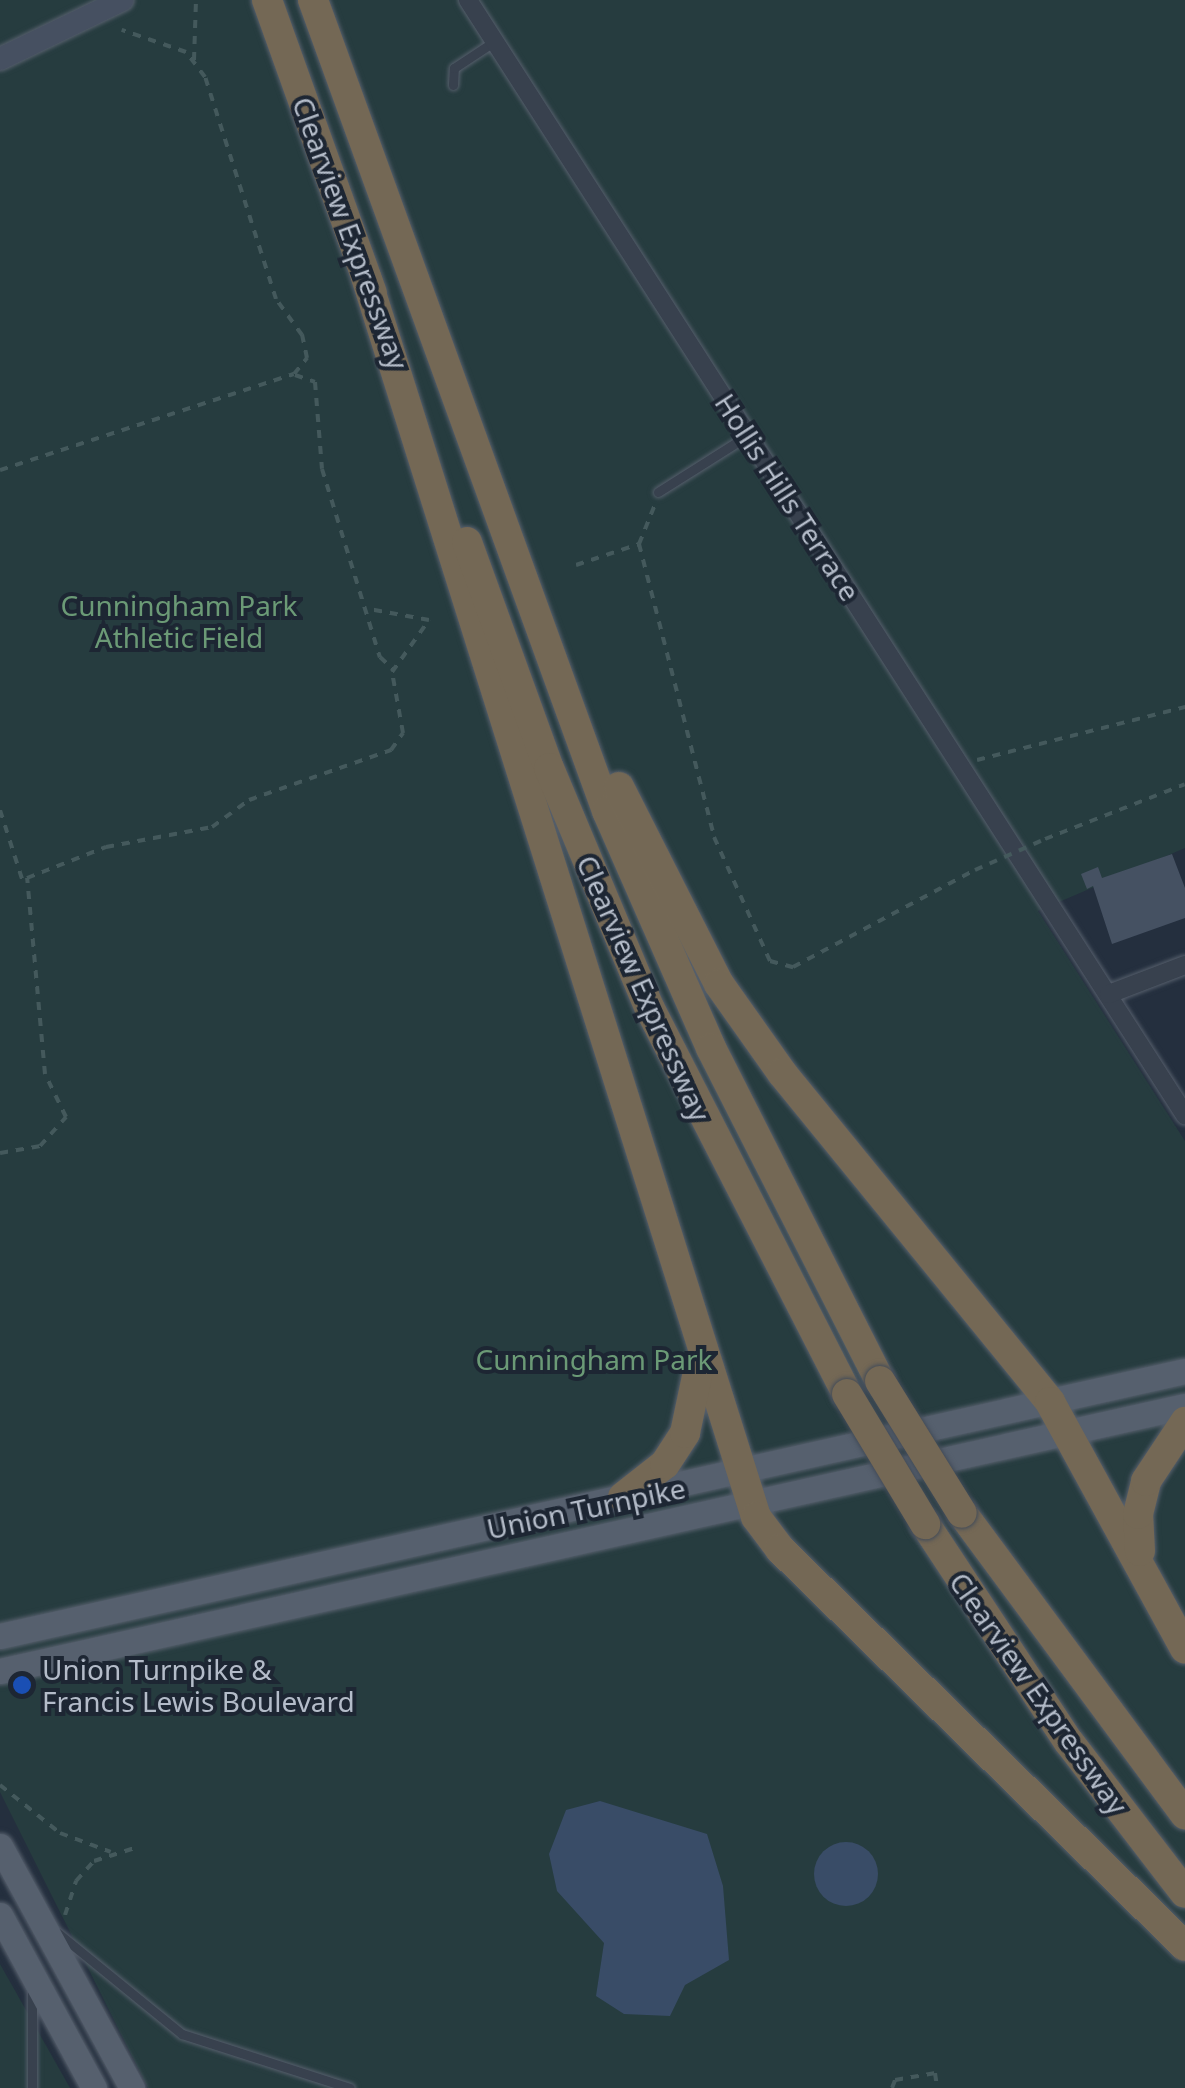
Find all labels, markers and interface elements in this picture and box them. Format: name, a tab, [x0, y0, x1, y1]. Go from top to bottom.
street label: Clearview Expressway	[286, 92, 416, 374]
street label: Hollis Hills Terrace	[709, 387, 867, 607]
park label: Cunningham Park Athletic Field	[61, 588, 297, 654]
street label: Clearview Expressway	[570, 850, 718, 1126]
park label: Cunningham Park	[476, 1342, 712, 1376]
street label: Union Turnpike	[484, 1471, 688, 1545]
street label: Clearview Expressway	[943, 1566, 1135, 1820]
place label: Union Turnpike & Francis Lewis Boulevard	[42, 1652, 355, 1718]
marker: Union Turnpike & Francis Lewis Boulevard	[11, 1674, 33, 1696]

